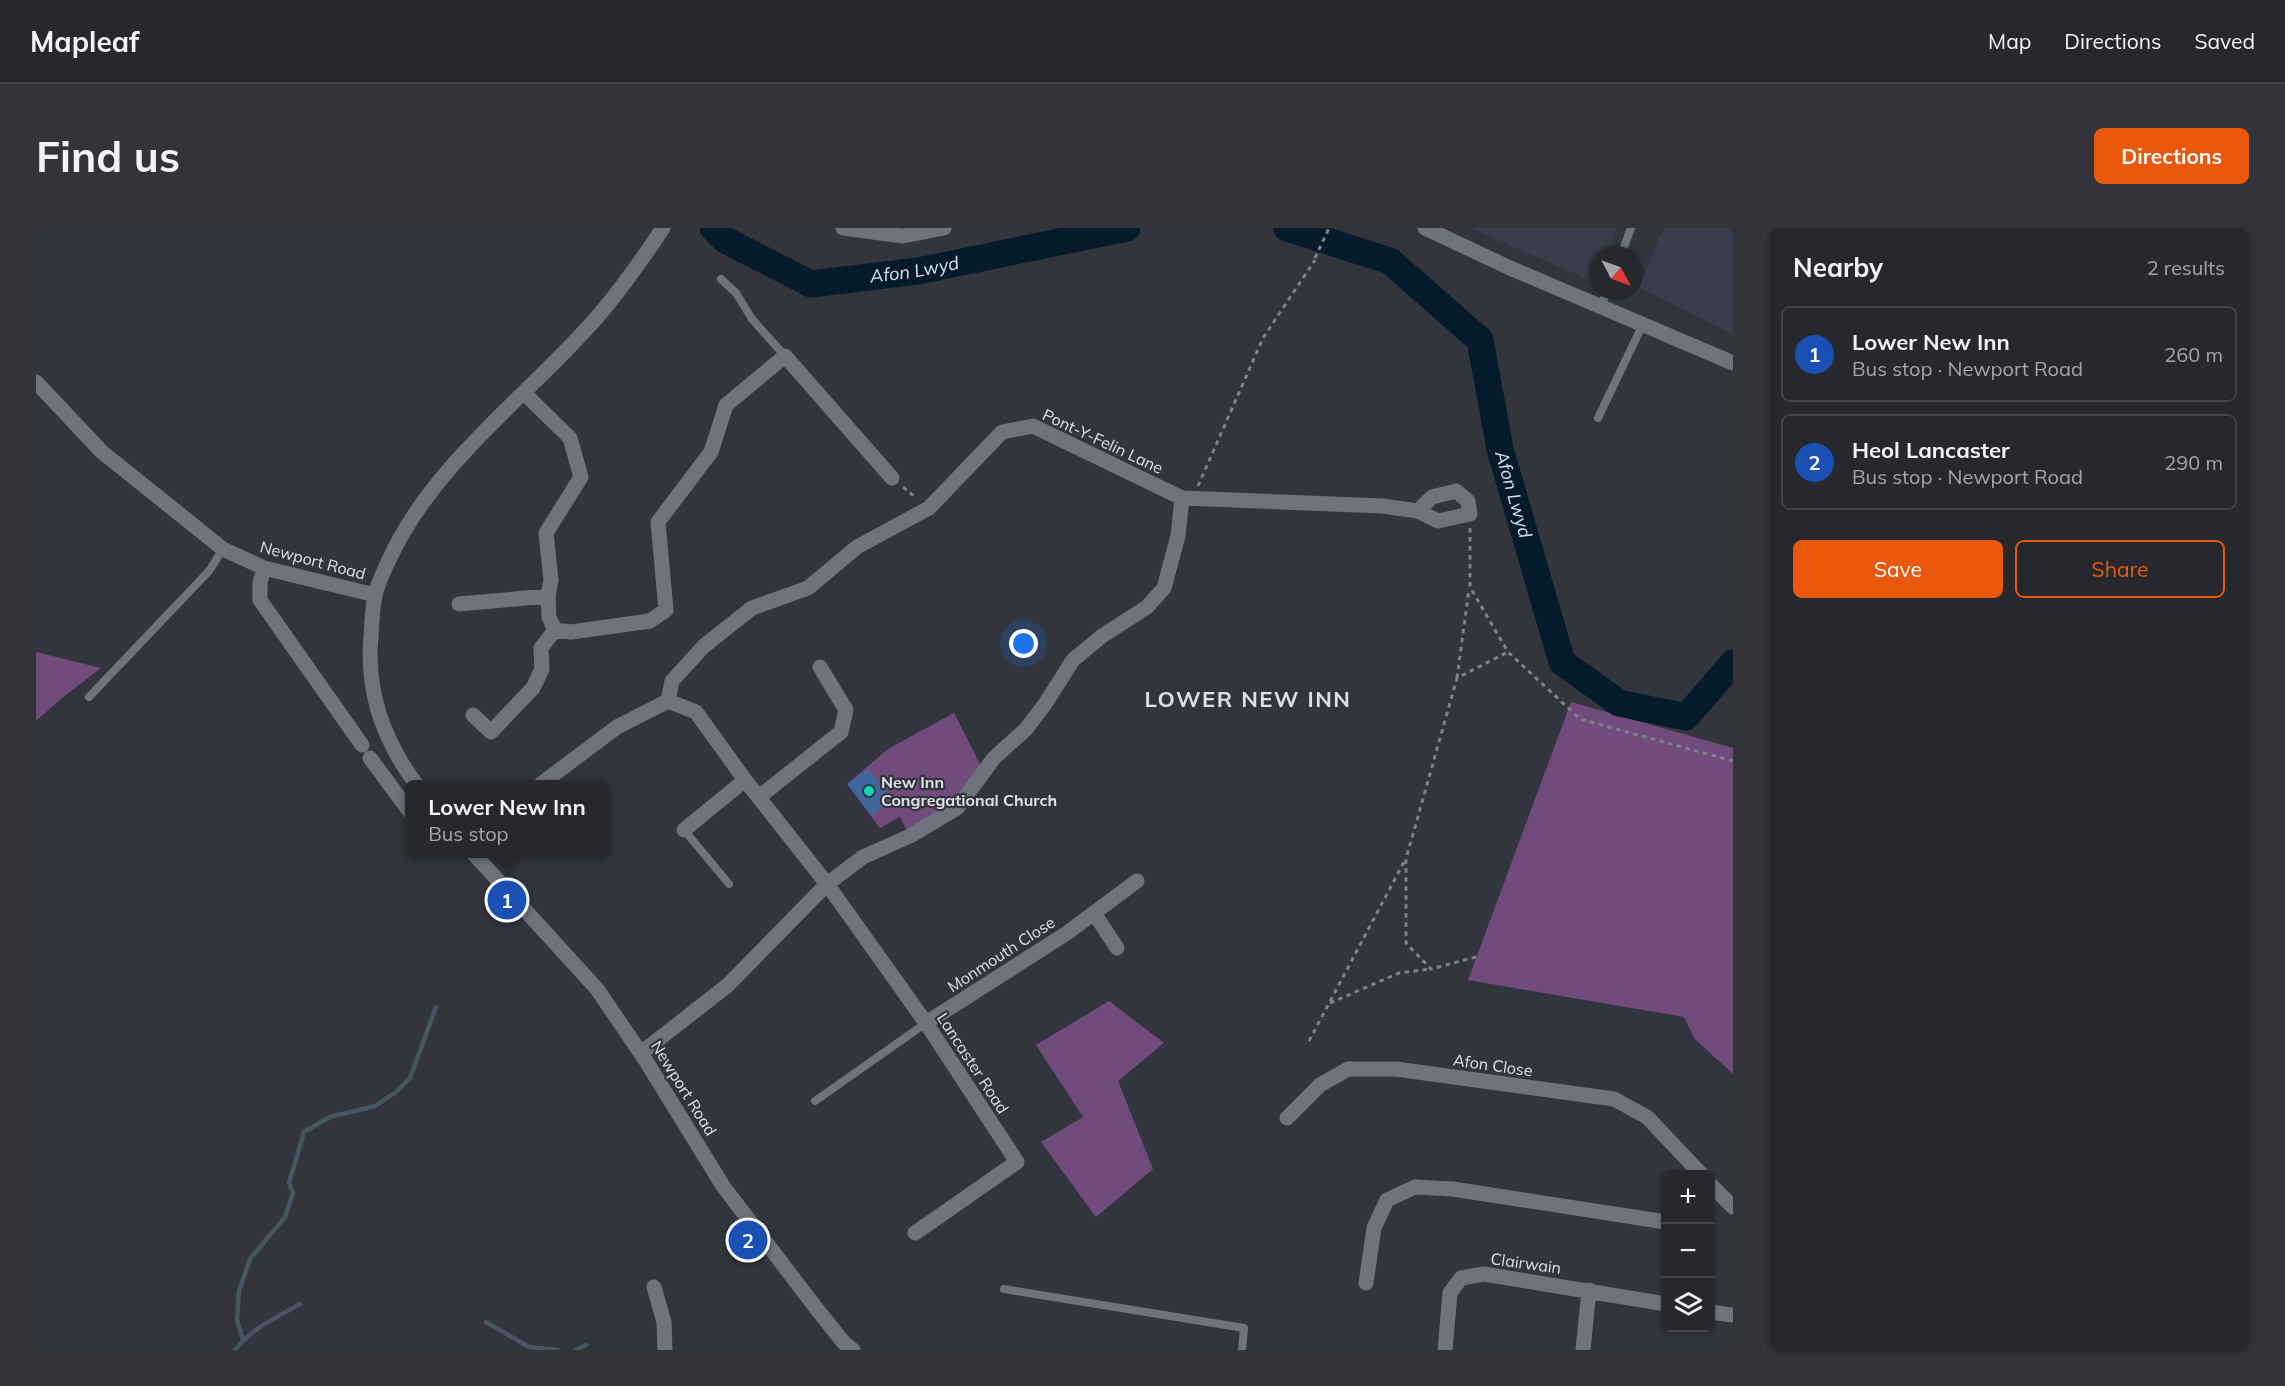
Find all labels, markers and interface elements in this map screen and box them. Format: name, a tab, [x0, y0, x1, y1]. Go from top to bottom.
text: Mapleaf	[30, 24, 139, 59]
text: Map	[1988, 28, 2031, 54]
text: Directions	[2064, 28, 2161, 54]
text: Saved	[2194, 28, 2255, 54]
button: Directions	[2094, 128, 2249, 184]
text: Find us	[36, 130, 180, 183]
north arrow	[1589, 246, 1643, 300]
water label: Afon Lwyd	[868, 251, 961, 288]
text: Nearby	[1793, 251, 1883, 284]
text: 2 results	[2147, 255, 2225, 280]
text: Lower New Inn	[1852, 328, 2010, 356]
text: 1	[1809, 342, 1821, 367]
text: 260 m	[2164, 342, 2223, 367]
text: Bus stop · Newport Road	[1852, 356, 2083, 381]
street label: Pont-Y-Felin Lane	[1039, 404, 1167, 478]
text: Heol Lancaster	[1852, 436, 2010, 464]
water label: Afon Lwyd	[1490, 447, 1537, 541]
text: 2	[1809, 450, 1821, 475]
text: 290 m	[2164, 450, 2223, 475]
text: Bus stop · Newport Road	[1852, 464, 2083, 489]
street label: Newport Road	[258, 536, 368, 584]
button: Save	[1793, 540, 2003, 598]
button: Share	[2015, 540, 2225, 598]
your location	[1009, 629, 1038, 658]
district label: LOWER NEW INN	[1145, 685, 1351, 713]
place label: New Inn Congregational Church	[881, 772, 1057, 810]
popup	[405, 780, 609, 858]
marker: New Inn Congregational Church	[862, 784, 876, 798]
text: Lower New Inn	[428, 793, 586, 821]
text: Bus stop	[428, 821, 509, 846]
pin: 1	[488, 878, 526, 922]
street label: Monmouth Close	[943, 912, 1059, 996]
street label: Lancaster Road	[933, 1009, 1013, 1117]
street label: Newport Road	[647, 1037, 721, 1139]
street label: Afon Close	[1452, 1050, 1534, 1080]
map controls	[1661, 1170, 1715, 1332]
button: +	[1661, 1170, 1715, 1224]
pin: 2	[728, 1218, 768, 1262]
button: −	[1661, 1224, 1715, 1278]
street label: Clairwain	[1489, 1248, 1563, 1278]
button: layers	[1661, 1278, 1715, 1332]

